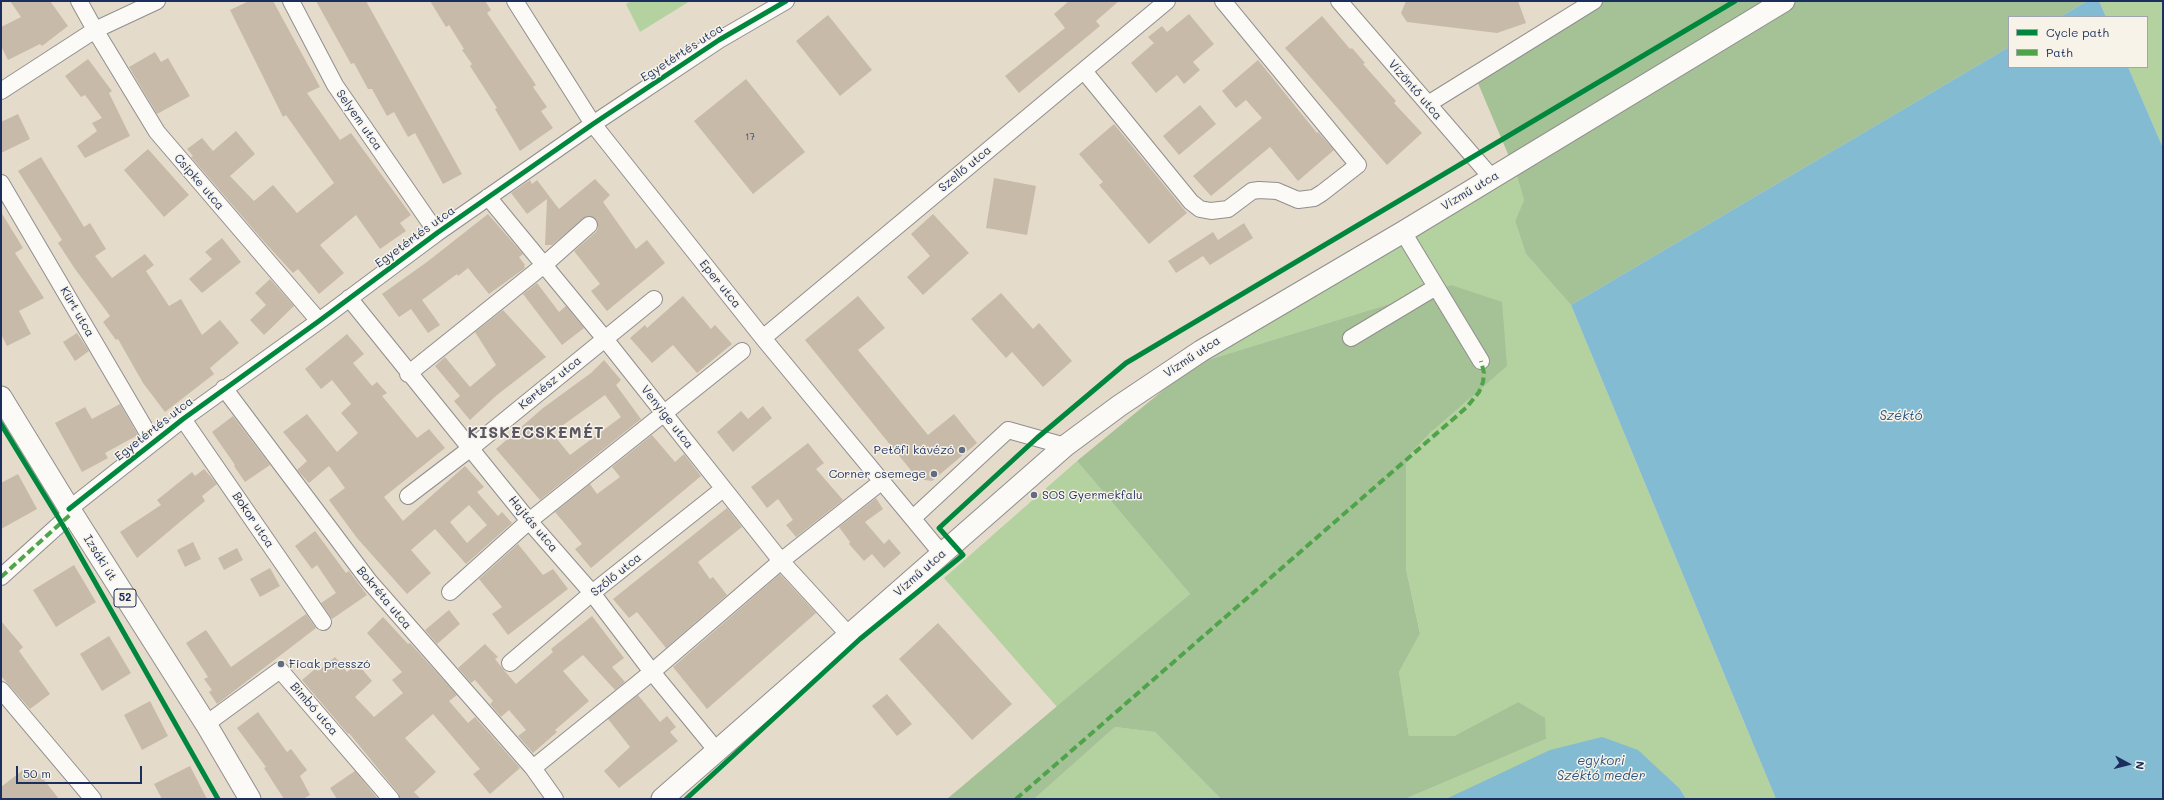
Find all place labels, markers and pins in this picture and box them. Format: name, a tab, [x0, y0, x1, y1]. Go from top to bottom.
place label: Petőfi kávézó	[874, 443, 954, 457]
marker: Petőfi kávézó	[957, 445, 967, 455]
place label: Corner csemege	[829, 467, 926, 481]
marker: Corner csemege	[929, 469, 939, 479]
place label: SOS Gyermekfalu	[1042, 488, 1143, 502]
marker: SOS Gyermekfalu	[1029, 490, 1039, 500]
place label: Ficak presszó	[289, 657, 370, 671]
marker: Ficak presszó	[276, 659, 286, 669]

